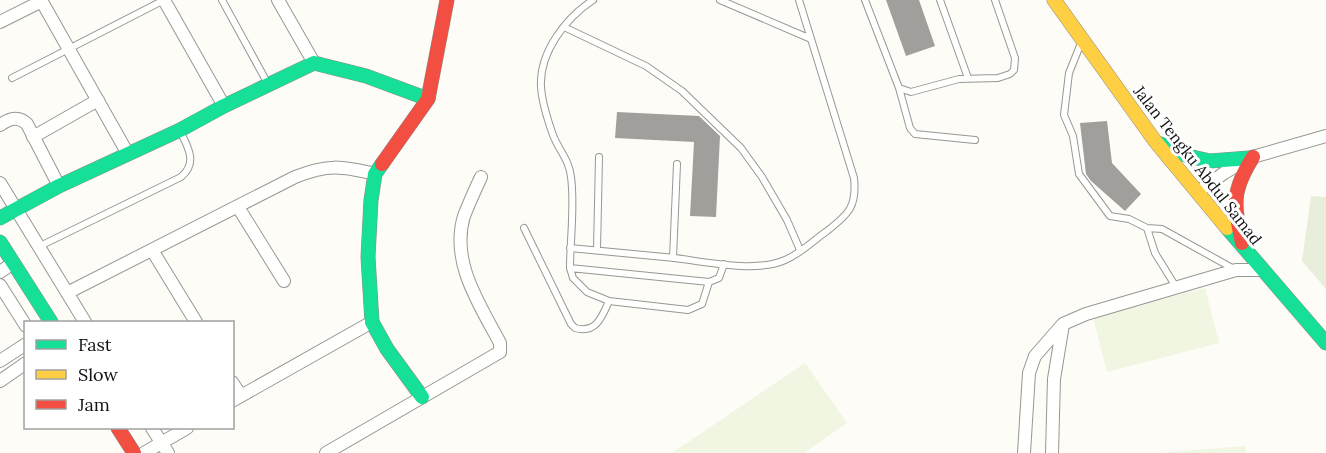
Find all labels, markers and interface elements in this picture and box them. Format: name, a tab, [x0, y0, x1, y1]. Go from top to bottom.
street label: Jalan Tengku Abdul Samad	[1129, 81, 1267, 249]
legend	[24, 321, 234, 429]
text: Fast	[78, 333, 112, 356]
text: Slow	[78, 363, 118, 386]
text: Jam	[77, 393, 110, 416]

